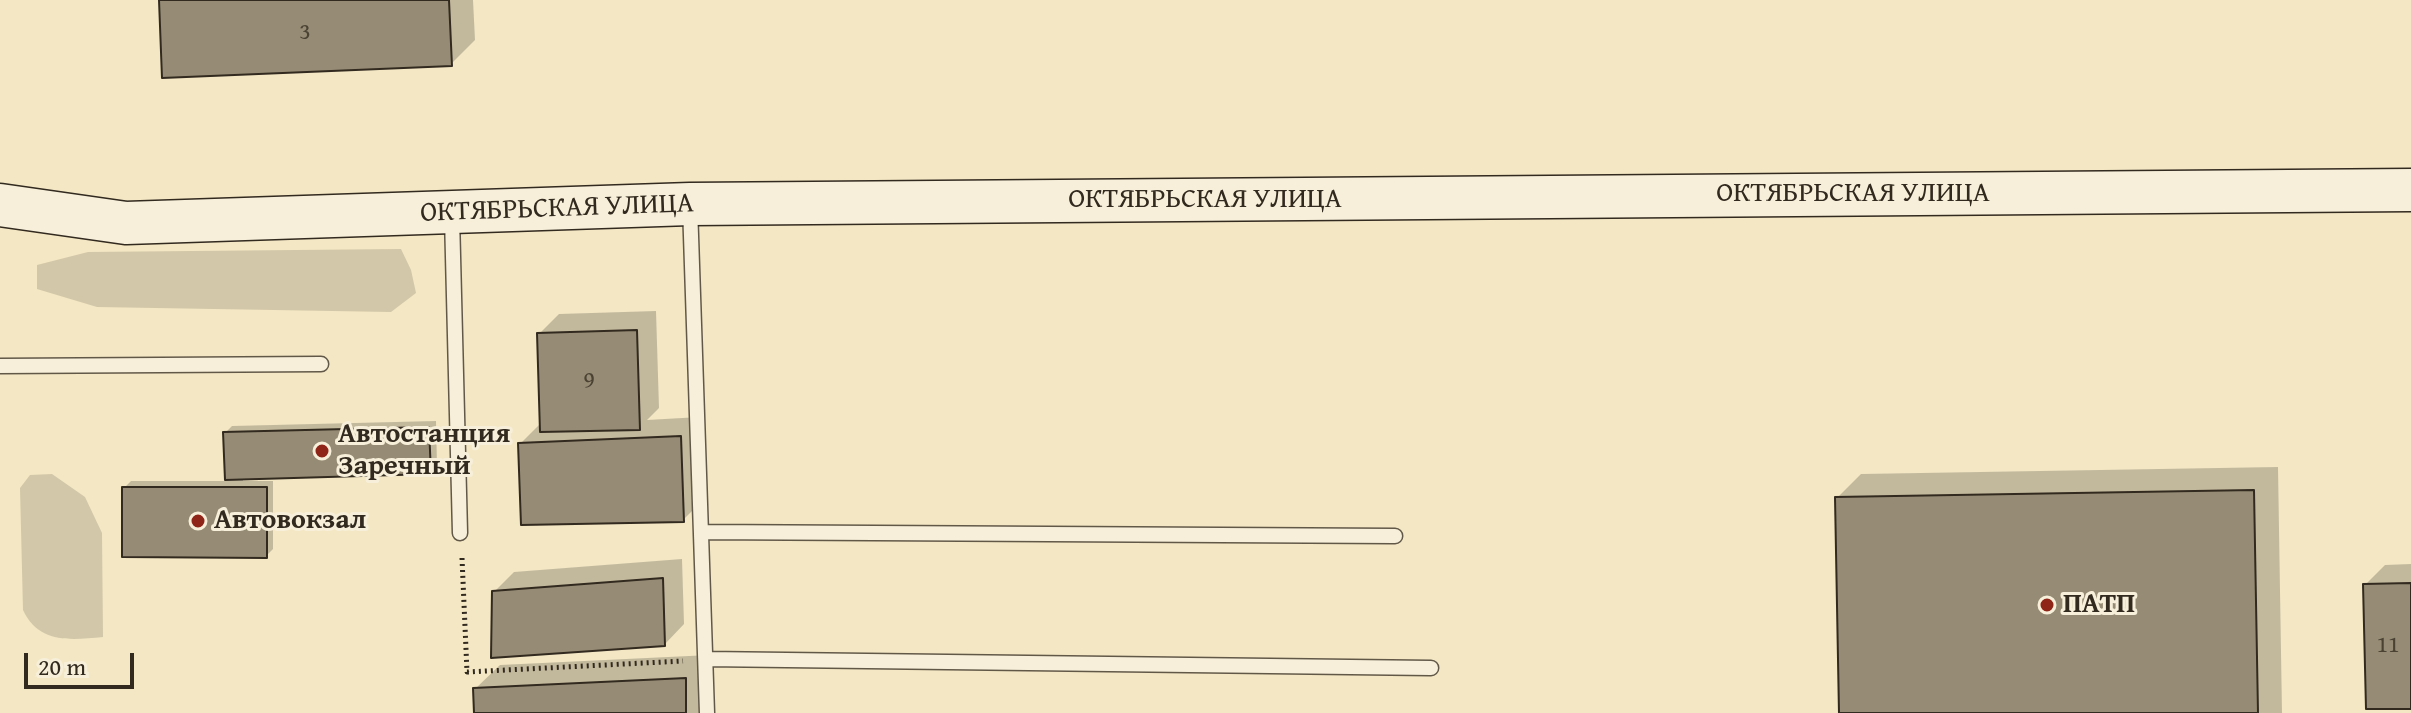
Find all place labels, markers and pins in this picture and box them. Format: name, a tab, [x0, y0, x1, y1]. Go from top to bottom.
place label: Автостанция Заречный	[338, 418, 510, 484]
marker: Автостанция Заречный	[313, 442, 331, 460]
place label: Автовокзал	[214, 504, 366, 538]
marker: Автовокзал	[189, 512, 207, 530]
place label: ПАТП	[2063, 588, 2135, 622]
marker: ПАТП	[2038, 596, 2056, 614]

